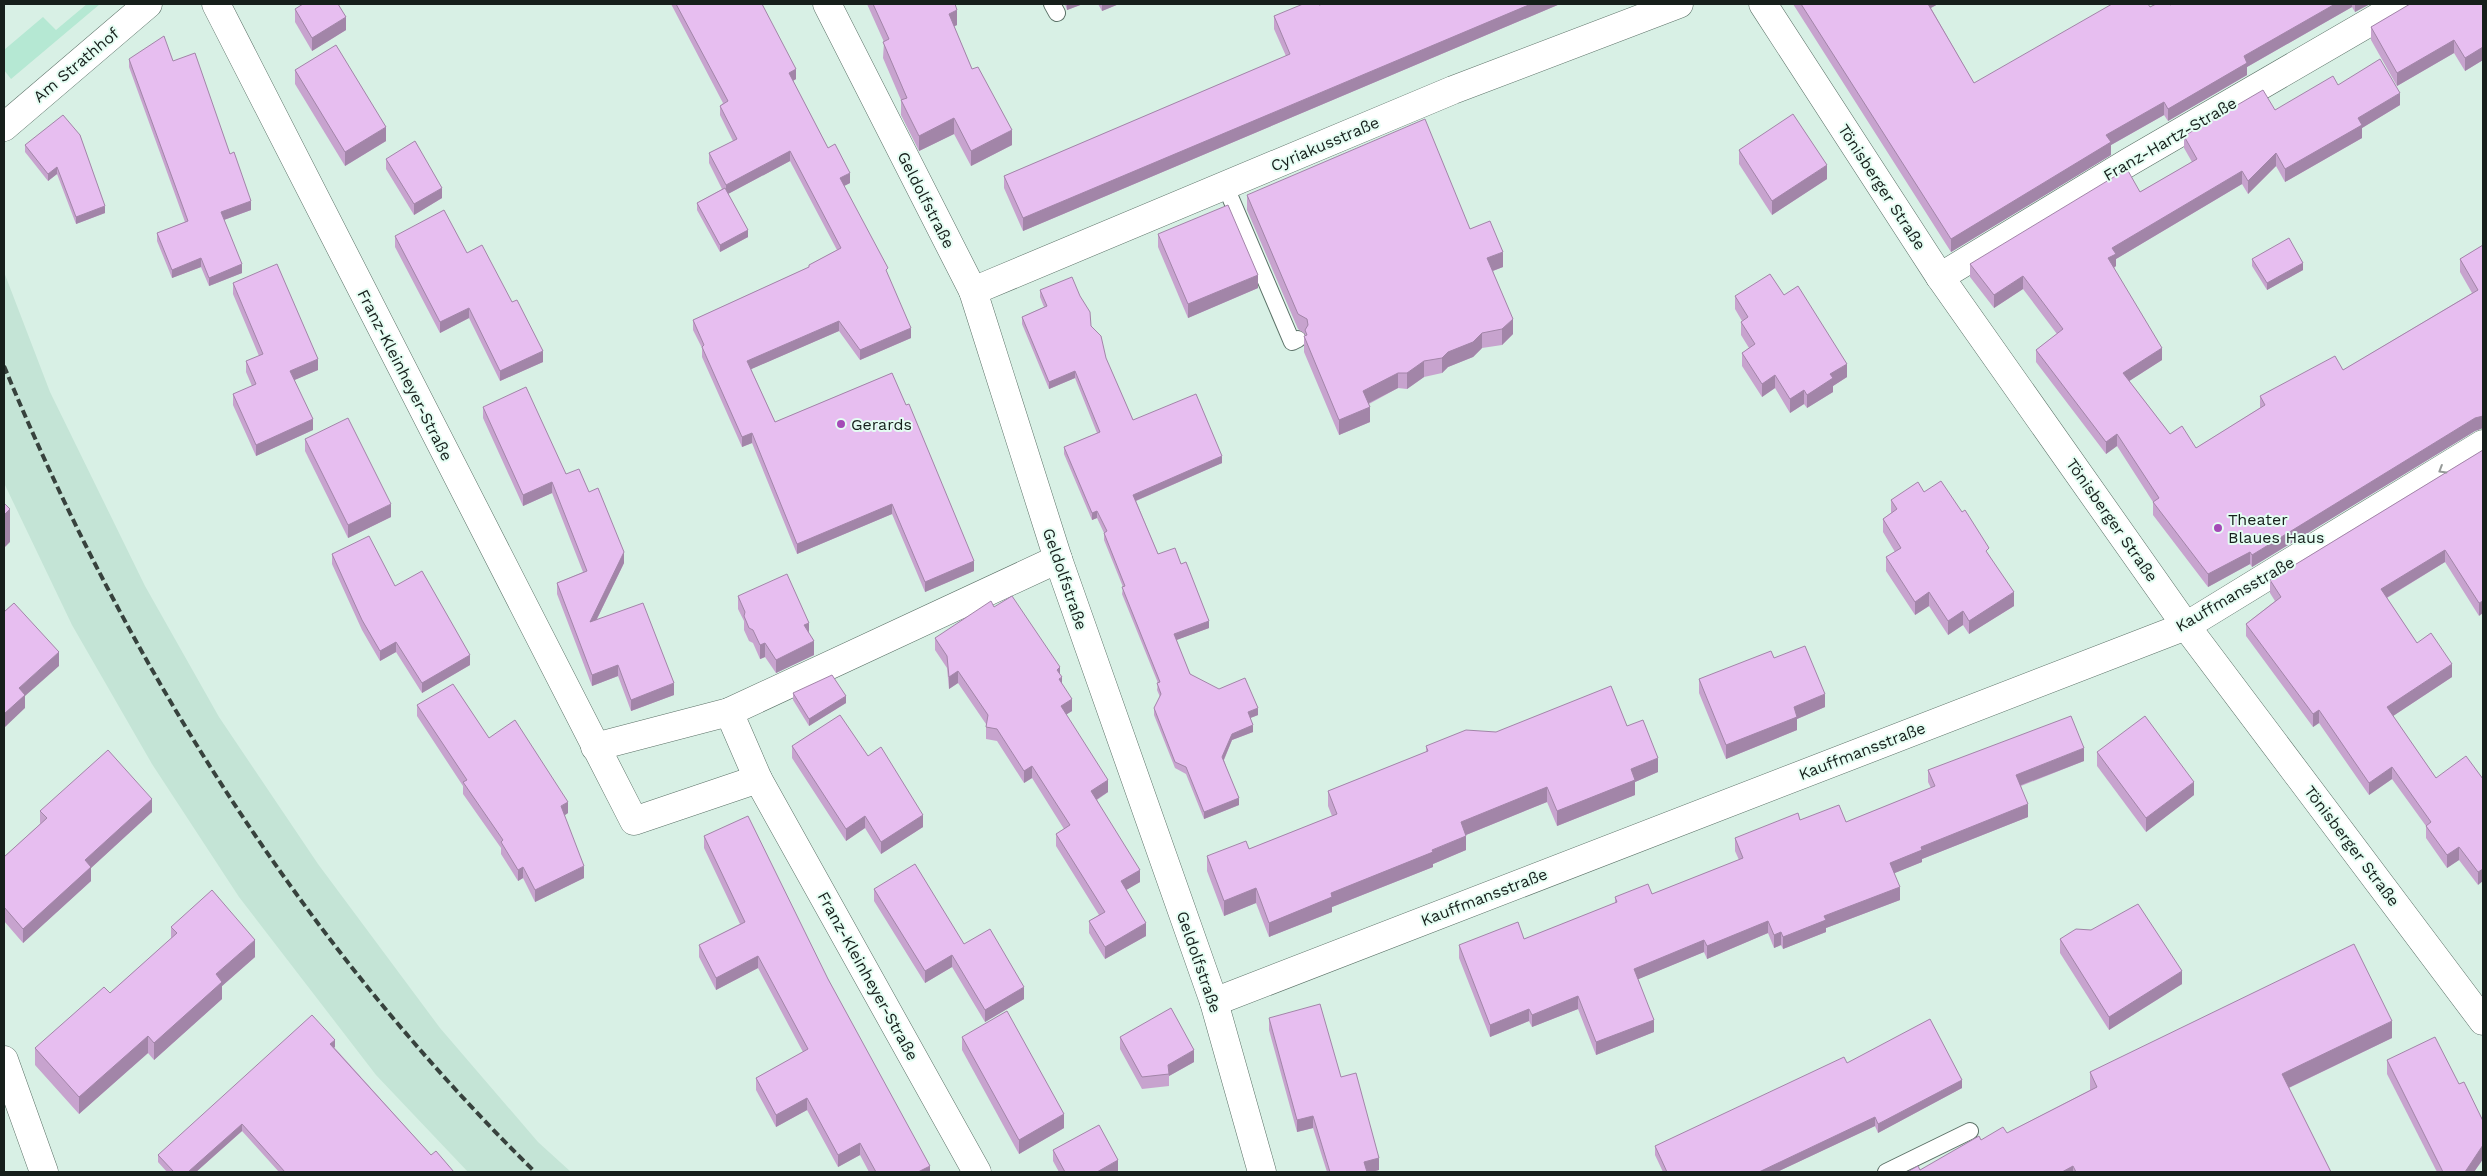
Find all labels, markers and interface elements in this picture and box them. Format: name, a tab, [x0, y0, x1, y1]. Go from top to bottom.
street label: Am Strathhof	[29, 23, 123, 106]
street label: Franz-Hartz-Straße	[2100, 93, 2240, 185]
street label: Cyriakusstraße	[1268, 113, 1382, 175]
street label: Tönisberger Straße	[1834, 120, 1930, 254]
street label: Geldolfstraße	[893, 148, 959, 252]
street label: Franz-Kleinheyer-Straße	[353, 286, 457, 464]
place label: Gerards	[851, 415, 912, 434]
marker: Gerards	[835, 418, 847, 430]
street label: Tönisberger Straße	[2062, 455, 2162, 585]
one-way arrow	[2438, 463, 2447, 473]
place label: Theater Blaues Haus	[2228, 510, 2324, 547]
marker: Theater Blaues Haus	[2212, 522, 2224, 534]
street label: Geldolfstraße	[1039, 526, 1091, 632]
street label: Kauffmansstraße	[2172, 552, 2298, 636]
street label: Kauffmansstraße	[1796, 718, 1928, 784]
street label: Tönisberger Straße	[2300, 782, 2404, 910]
street label: Kauffmansstraße	[1418, 864, 1550, 930]
street label: Franz-Kleinheyer-Straße	[814, 888, 922, 1064]
street label: Geldolfstraße	[1173, 909, 1225, 1015]

